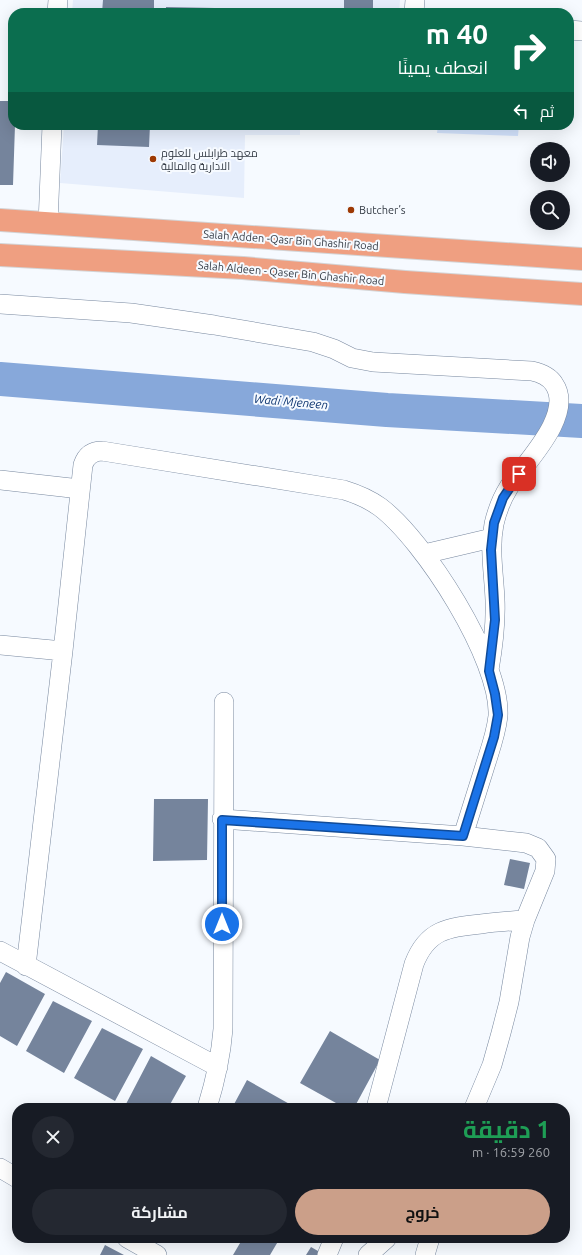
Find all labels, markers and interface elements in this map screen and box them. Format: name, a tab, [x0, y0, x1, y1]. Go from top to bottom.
text: 40 m	[426, 18, 488, 49]
icon: right	[502, 24, 554, 76]
text: انعطف يمينًا	[397, 57, 488, 77]
icon: left	[510, 100, 532, 122]
text: ثم	[540, 103, 554, 120]
map controls	[530, 142, 570, 230]
button: sound	[530, 142, 570, 182]
place label: معهد طرابلس للعلوم الادارية والمالية	[161, 147, 258, 173]
marker: معهد طرابلس للعلوم الادارية والمالية	[148, 154, 158, 164]
button: search	[530, 190, 570, 230]
place label: Butcher’s	[359, 204, 406, 216]
marker: Butcher’s	[346, 205, 356, 215]
street label: Salah Adden -Qasr Bin Ghashir Road	[203, 228, 379, 252]
street label: Salah Aldeen - Qaser Bin Ghashir Road	[197, 259, 385, 287]
water label: Wadi Mjeneen	[254, 392, 329, 411]
pin	[502, 457, 536, 491]
icon: arrive	[508, 463, 530, 485]
position arrow	[201, 903, 243, 945]
button: close	[32, 1116, 74, 1158]
text: 1 دقيقة	[463, 1116, 550, 1143]
text: 260 m · 16:59	[472, 1145, 550, 1159]
button: مشاركة	[32, 1189, 287, 1235]
button: خروج	[295, 1189, 550, 1235]

